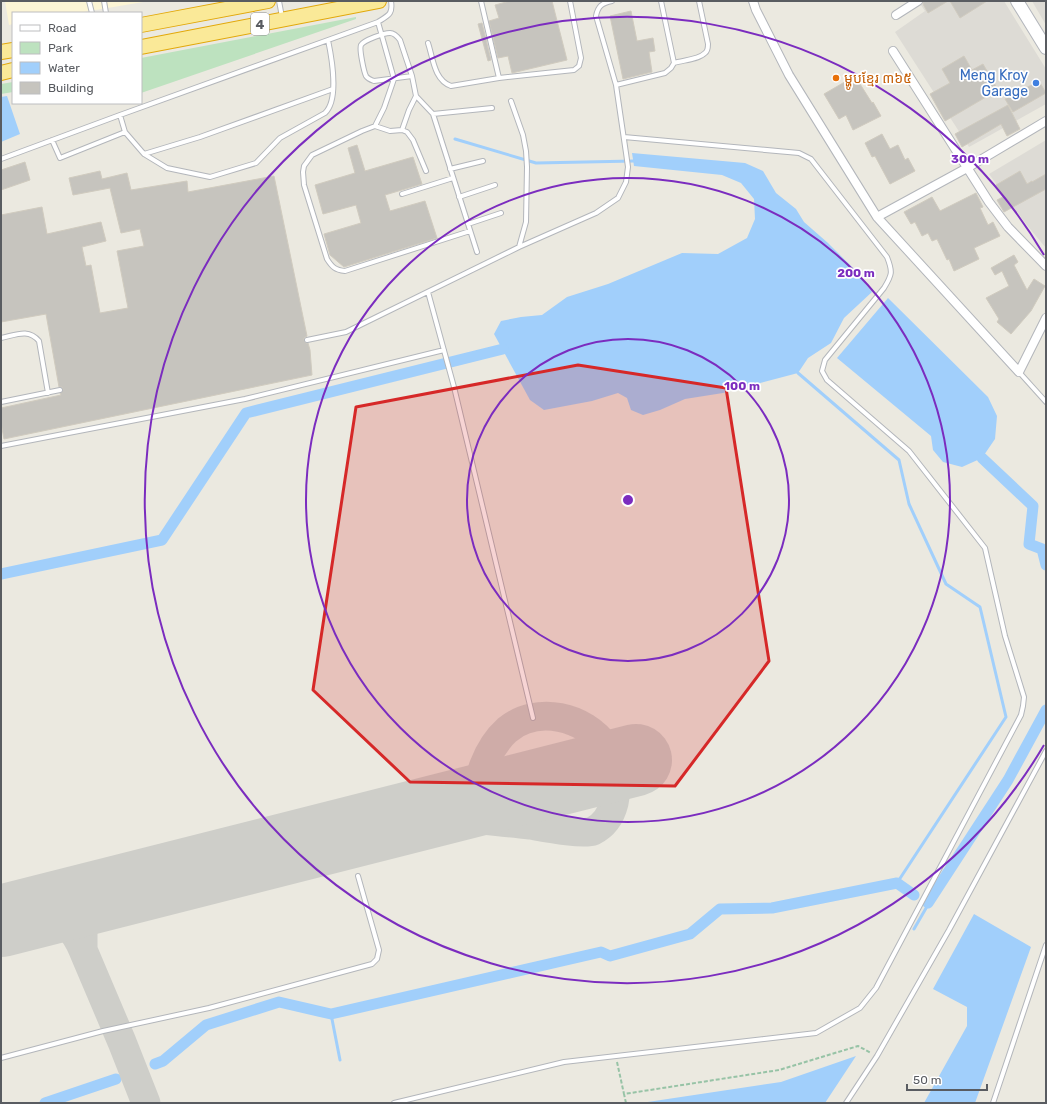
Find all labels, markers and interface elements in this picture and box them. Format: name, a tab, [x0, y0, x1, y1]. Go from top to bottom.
legend	[12, 12, 142, 104]
road number: 4	[251, 13, 269, 35]
text: Road	[48, 21, 76, 35]
text: Park	[48, 41, 74, 55]
text: Water	[48, 61, 80, 75]
place label: Meng Kroy Garage	[960, 67, 1028, 100]
place label: ម្ហូបខ្មែរ ៣៦៥	[844, 70, 912, 90]
marker: ម្ហូបខ្មែរ ៣៦៥	[831, 73, 841, 83]
marker: Meng Kroy Garage	[1031, 78, 1041, 88]
text: Building	[48, 81, 94, 95]
text: 300 m	[951, 152, 989, 166]
text: 200 m	[837, 266, 875, 280]
text: 100 m	[724, 379, 760, 393]
centre of rings	[621, 493, 635, 507]
scale bar	[907, 1066, 987, 1092]
text: 50 m	[913, 1073, 941, 1087]

